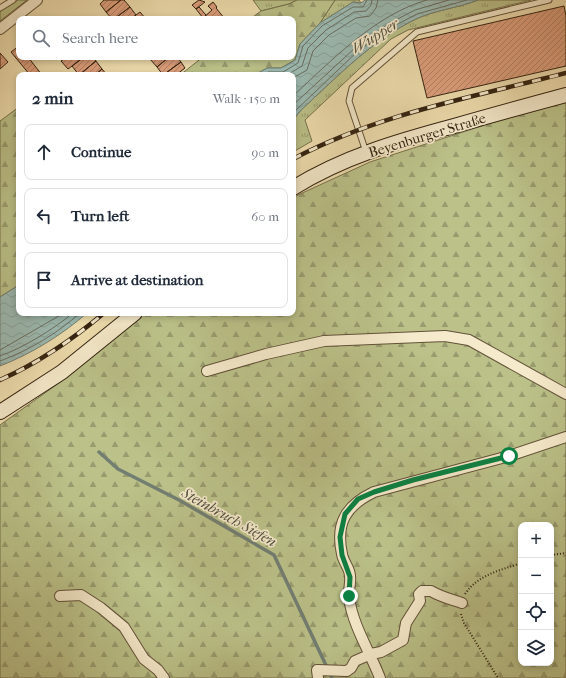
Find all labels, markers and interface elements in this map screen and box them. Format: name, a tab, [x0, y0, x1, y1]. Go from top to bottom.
water label: Wupper	[348, 14, 403, 57]
search box	[16, 16, 296, 60]
icon: search	[30, 27, 52, 49]
text: Search here	[62, 29, 138, 47]
text: 2 min	[32, 88, 73, 108]
text: Walk · 150 m	[213, 91, 280, 106]
street label: Beyenburger Straße	[367, 110, 488, 161]
icon: ahead	[33, 141, 55, 163]
text: Continue	[71, 143, 131, 161]
text: 90 m	[251, 145, 279, 160]
icon: left	[33, 205, 55, 227]
text: Turn left	[71, 207, 129, 225]
text: 60 m	[251, 209, 279, 224]
icon: arrive	[33, 269, 55, 291]
text: Arrive at destination	[71, 271, 203, 289]
route start	[500, 447, 518, 465]
water label: Steinbruch Siefen	[178, 483, 280, 550]
map controls	[518, 522, 554, 666]
button: +	[518, 522, 554, 558]
button: −	[518, 558, 554, 594]
route end	[340, 587, 358, 605]
button: locate	[518, 594, 554, 630]
button: layers	[518, 630, 554, 666]

